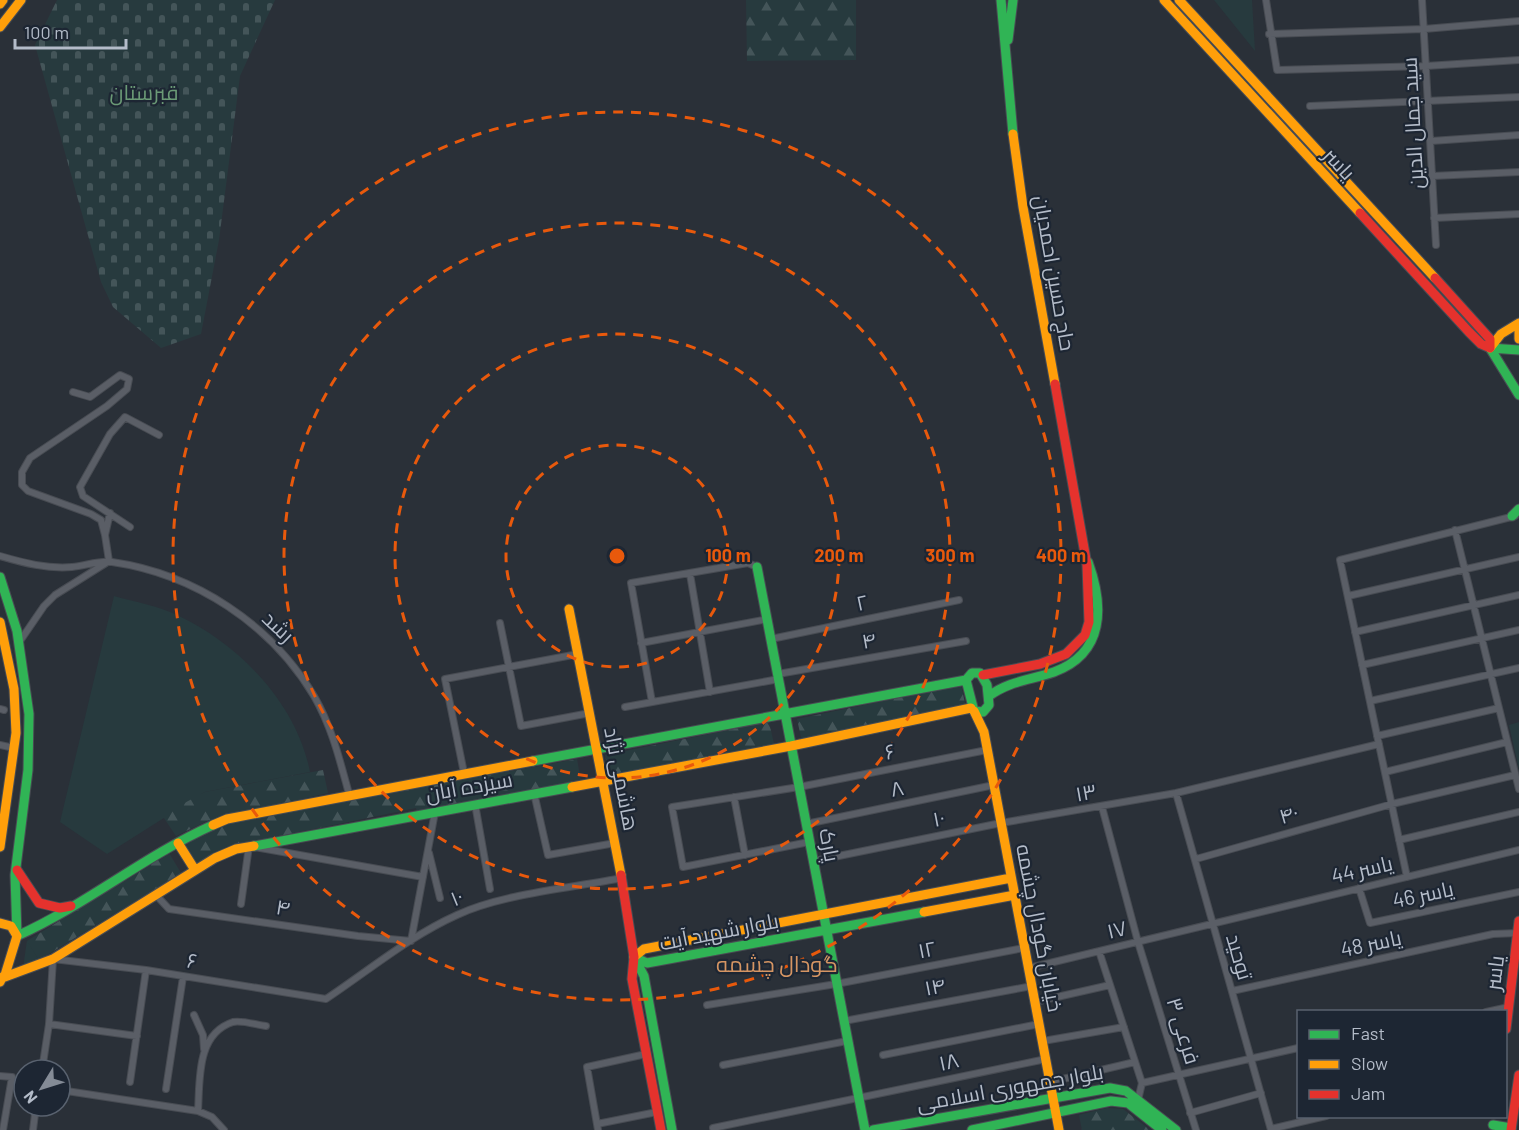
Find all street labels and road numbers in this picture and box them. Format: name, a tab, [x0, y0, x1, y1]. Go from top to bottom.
street label: سید جمال الدین	[1396, 56, 1429, 190]
street label: یاسر	[1318, 141, 1361, 185]
street label: حاج حسین احمدیان	[1027, 193, 1081, 353]
street label: ۲	[854, 588, 870, 615]
street label: رشد	[257, 605, 300, 647]
street label: ۴	[860, 626, 878, 653]
street label: هاشمی نژاد	[598, 725, 645, 833]
street label: ۶	[882, 737, 897, 764]
street label: سیزده آبان	[423, 766, 515, 807]
street label: ۸	[888, 774, 906, 801]
street label: ۱۳	[1073, 777, 1098, 806]
street label: ۴۰	[1276, 799, 1301, 828]
street label: ۱۰	[931, 804, 947, 831]
street label: پارک	[812, 826, 846, 865]
street label: خیابان گودال چشمه	[1009, 842, 1069, 1014]
street label: یاسر 44	[1328, 849, 1396, 889]
street label: یاسر 46	[1390, 875, 1456, 913]
street label: ۱۰	[446, 883, 467, 910]
street label: ۴	[274, 893, 292, 920]
street label: بلوار شهید آیت	[657, 907, 781, 956]
street label: ۱۷	[1104, 914, 1129, 943]
street label: یاسر 48	[1338, 924, 1404, 962]
street label: توحید	[1221, 931, 1259, 983]
street label: ۱۲	[916, 935, 938, 962]
street label: ۶	[185, 946, 199, 973]
street label: یاسر	[1479, 953, 1509, 993]
street label: ۱۴	[922, 971, 947, 1000]
street label: فرعی ۳	[1161, 994, 1206, 1068]
street label: ۱۸	[937, 1046, 961, 1075]
street label: بلوار جمهوری اسلامی	[914, 1058, 1105, 1117]

